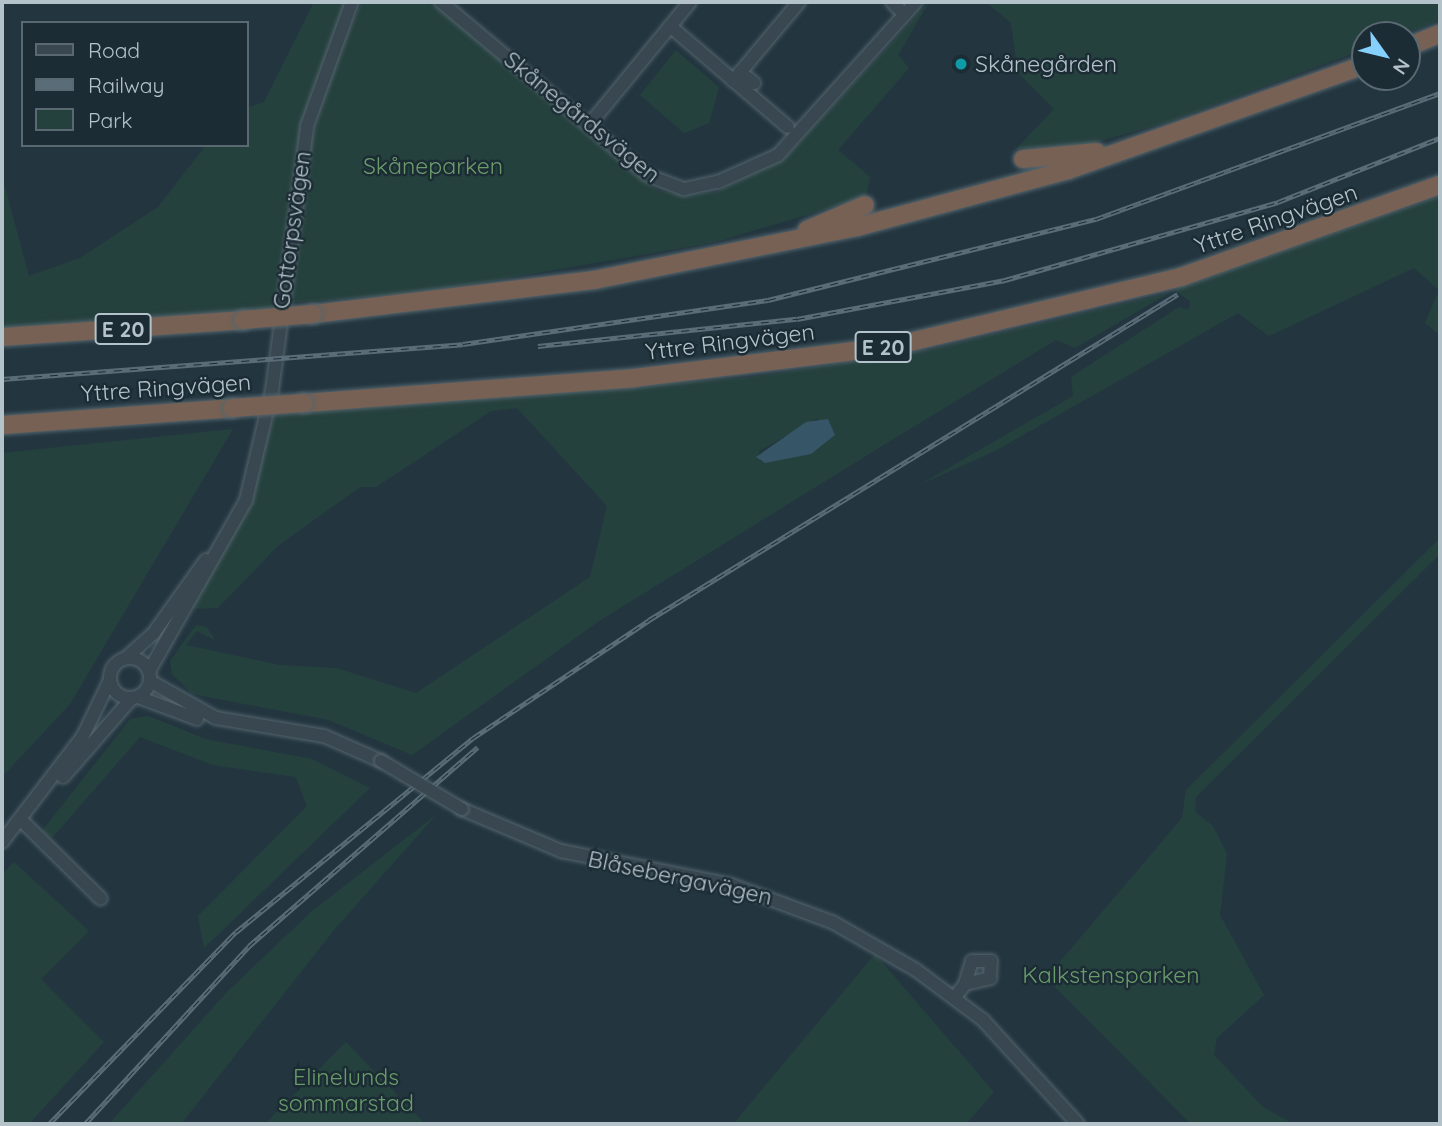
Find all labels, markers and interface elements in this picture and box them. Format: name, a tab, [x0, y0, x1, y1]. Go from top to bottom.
legend	[21, 21, 248, 147]
north arrow	[1351, 21, 1421, 91]
text: Road	[88, 37, 140, 63]
street label: Skånegårdsvägen	[498, 46, 666, 188]
place label: Skånegården	[975, 50, 1117, 78]
text: N	[1388, 54, 1416, 79]
marker: Skånegården	[953, 56, 969, 72]
text: Railway	[88, 72, 164, 98]
text: Park	[88, 107, 132, 133]
street label: Gottorpsvägen	[267, 149, 317, 311]
park label: Skåneparken	[363, 152, 503, 180]
street label: Yttre Ringvägen	[1191, 178, 1361, 260]
road number: E 20	[93, 312, 153, 346]
street label: Yttre Ringvägen	[644, 318, 816, 366]
road number: E 20	[853, 330, 913, 364]
street label: Yttre Ringvägen	[80, 368, 252, 408]
street label: Blåsebergavägen	[585, 845, 775, 911]
park label: Kalkstensparken	[1022, 961, 1200, 989]
park label: Elinelunds sommarstad	[278, 1063, 414, 1117]

